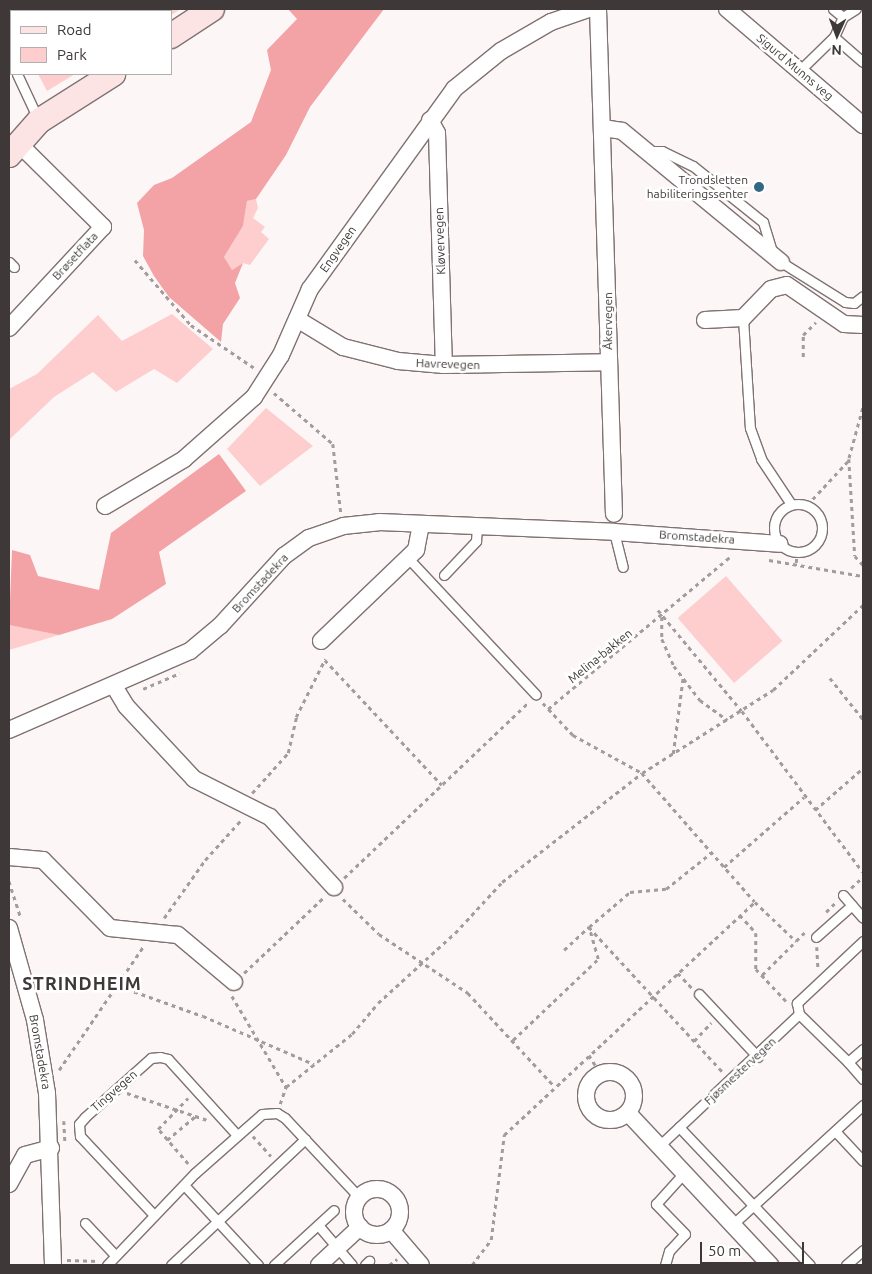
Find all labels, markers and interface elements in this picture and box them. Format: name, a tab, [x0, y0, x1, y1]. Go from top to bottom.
legend	[10, 10, 172, 75]
north arrow	[812, 10, 862, 60]
text: Road	[57, 21, 92, 38]
street label: Sigurd Munns veg	[754, 31, 836, 103]
text: N	[831, 42, 842, 58]
text: Park	[57, 46, 87, 63]
place label: Trondsletten habiliteringssenter	[647, 173, 748, 201]
marker: Trondsletten habiliteringssenter	[752, 180, 766, 194]
street label: Kløvervegen	[432, 207, 448, 275]
street label: Engvegen	[317, 223, 359, 275]
street label: Brøsetflata	[49, 229, 101, 283]
street label: Åkervegen	[601, 292, 615, 350]
street label: Havrevegen	[416, 356, 480, 372]
street label: Bromstadekra	[659, 527, 735, 547]
street label: Bromstadekra	[229, 550, 291, 616]
street label: Melina-bakken	[565, 626, 635, 686]
district label: STRINDHEIM	[21, 972, 143, 994]
street label: Bromstadekra	[26, 1013, 54, 1091]
street label: Fjøsmestervegen	[701, 1034, 779, 1108]
street label: Tingvegen	[88, 1067, 140, 1115]
scale bar	[702, 1232, 806, 1264]
text: 50 m	[708, 1242, 741, 1259]

